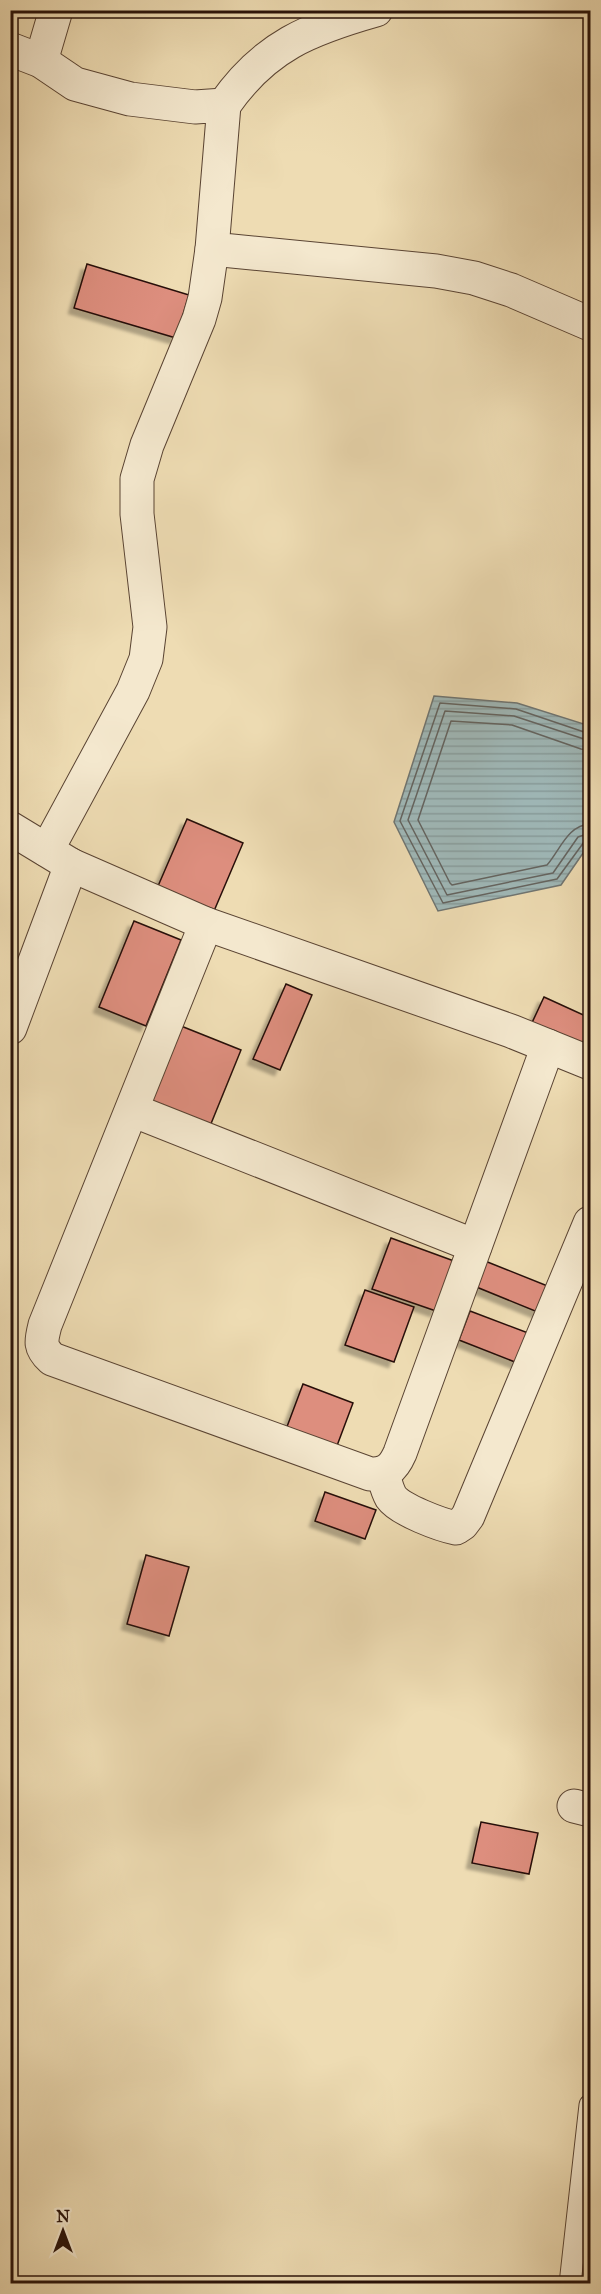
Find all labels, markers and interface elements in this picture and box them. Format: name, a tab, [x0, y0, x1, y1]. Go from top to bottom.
north arrow	[33, 2201, 93, 2261]
text: N	[56, 2207, 70, 2226]

